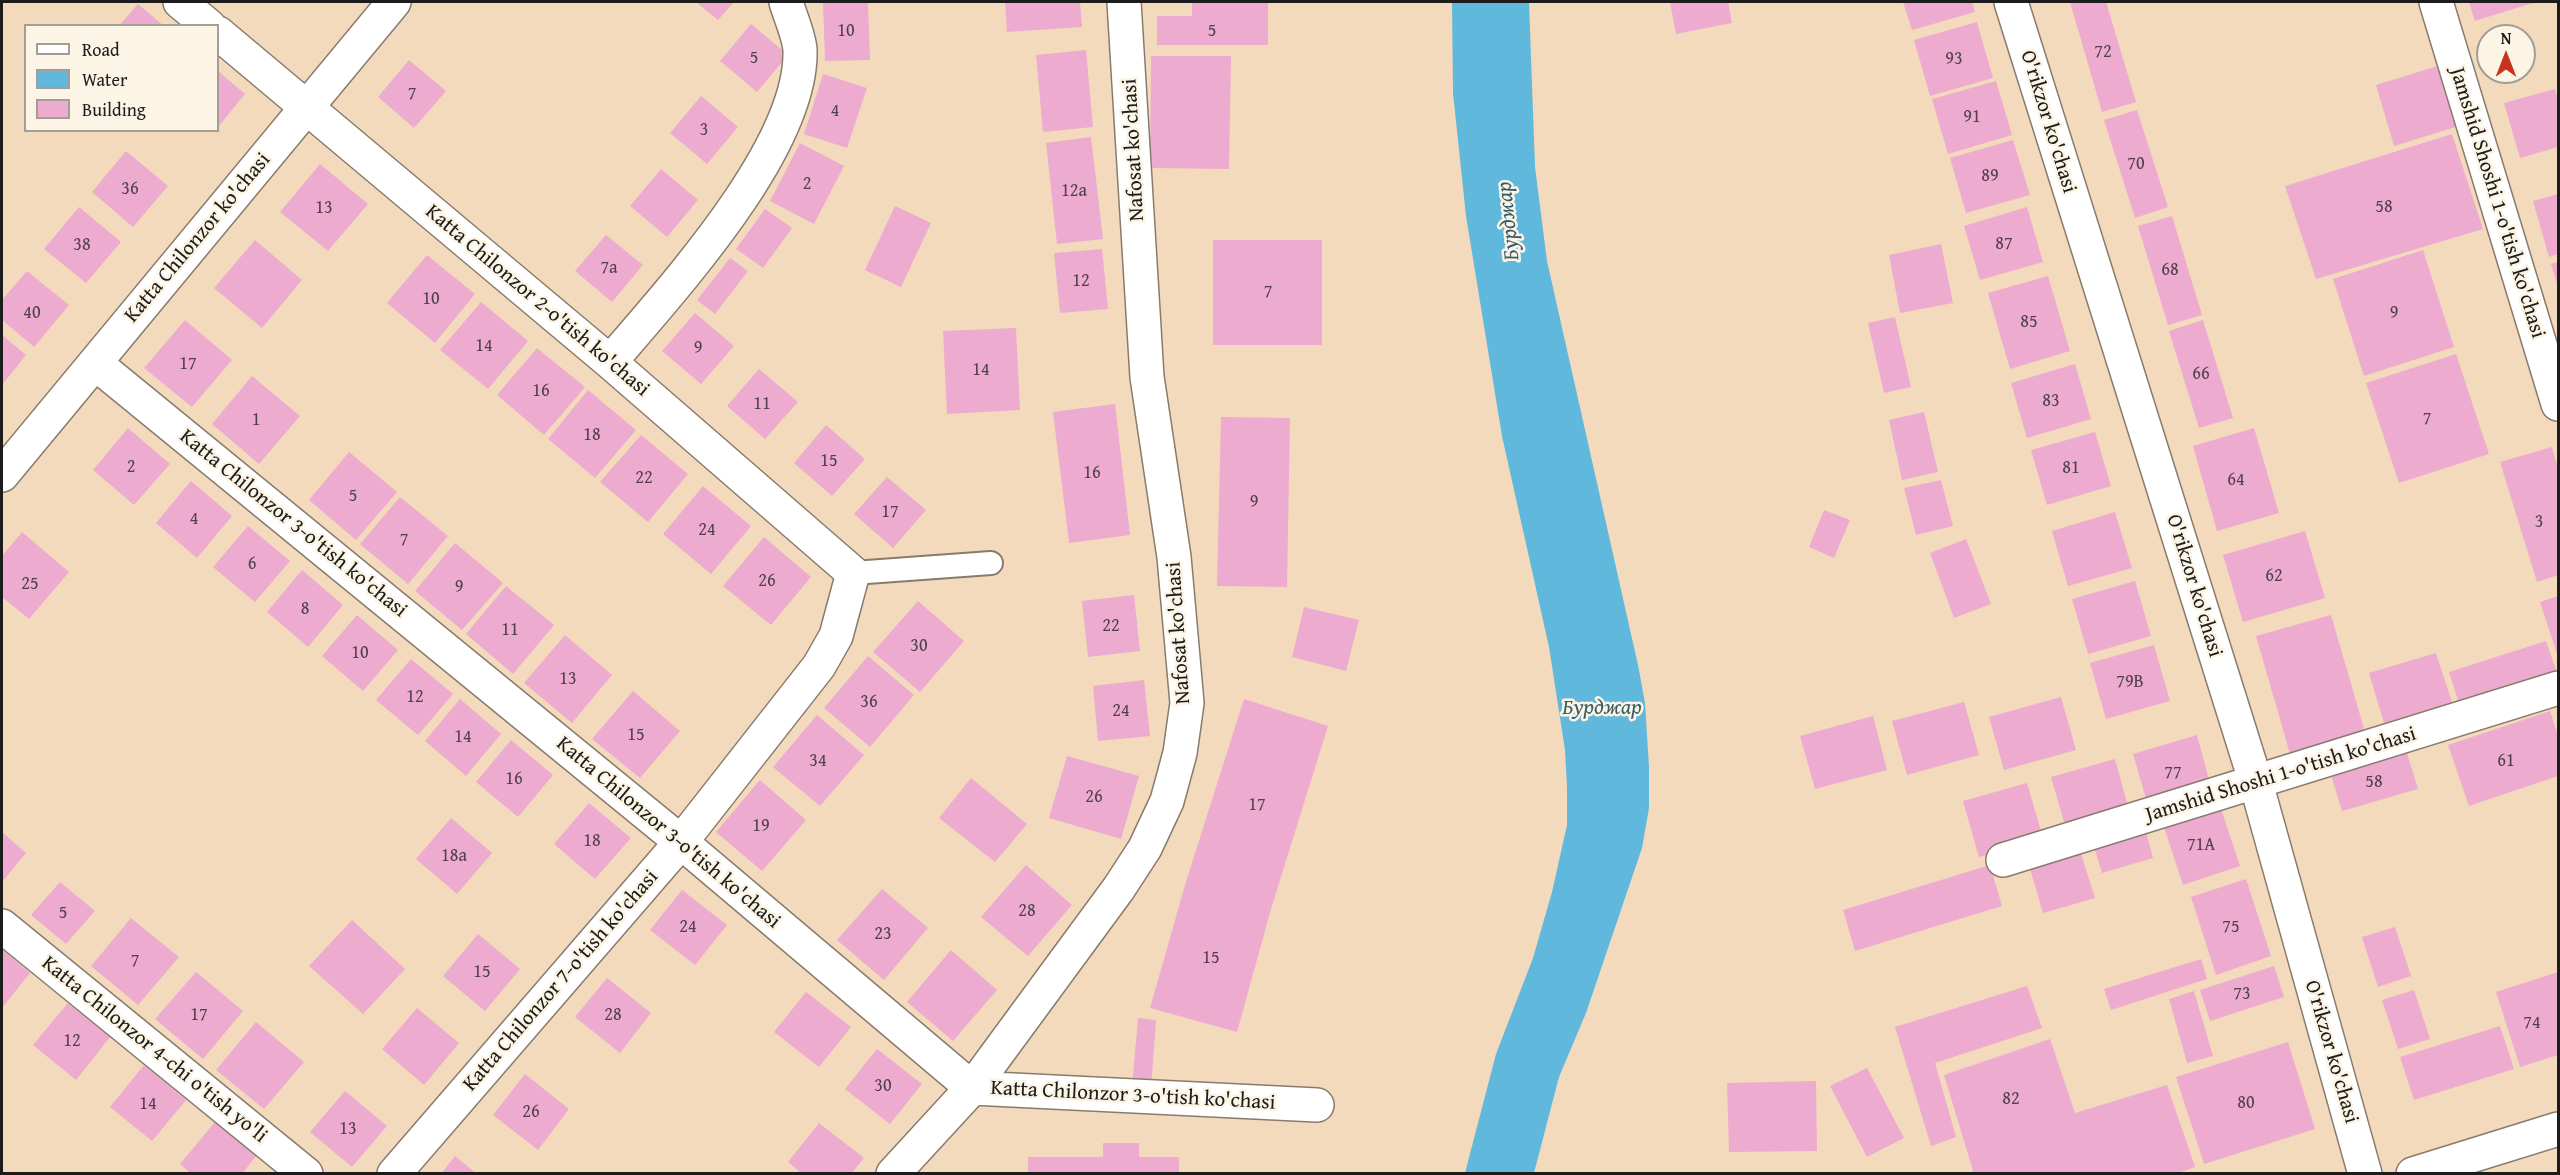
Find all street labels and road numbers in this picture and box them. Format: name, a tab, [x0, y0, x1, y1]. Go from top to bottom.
street label: O'rikzor ko'chasi	[2014, 48, 2082, 196]
street label: Jamshid Shoshi 1-o'tish ko'chasi	[2444, 65, 2550, 341]
street label: Nafosat ko'chasi	[1118, 78, 1150, 222]
street label: Katta Chilonzor ko'chasi	[120, 148, 276, 328]
street label: Katta Chilonzor 2-o'tish ko'chasi	[420, 200, 654, 402]
street label: Katta Chilonzor 3-o'tish ko'chasi	[174, 424, 412, 624]
street label: O'rikzor ko'chasi	[2160, 512, 2228, 660]
street label: Nafosat ko'chasi	[1161, 561, 1197, 705]
street label: Jamshid Shoshi 1-o'tish ko'chasi	[2143, 722, 2419, 828]
street label: Katta Chilonzor 3-o'tish ko'chasi	[551, 732, 785, 934]
street label: Katta Chilonzor 7-o'tish ko'chasi	[458, 865, 664, 1097]
street label: Katta Chilonzor 4-chi o'tish yo'li	[36, 951, 272, 1149]
street label: O'rikzor ko'chasi	[2299, 977, 2363, 1127]
street label: Katta Chilonzor 3-o'tish ko'chasi	[990, 1076, 1276, 1116]

